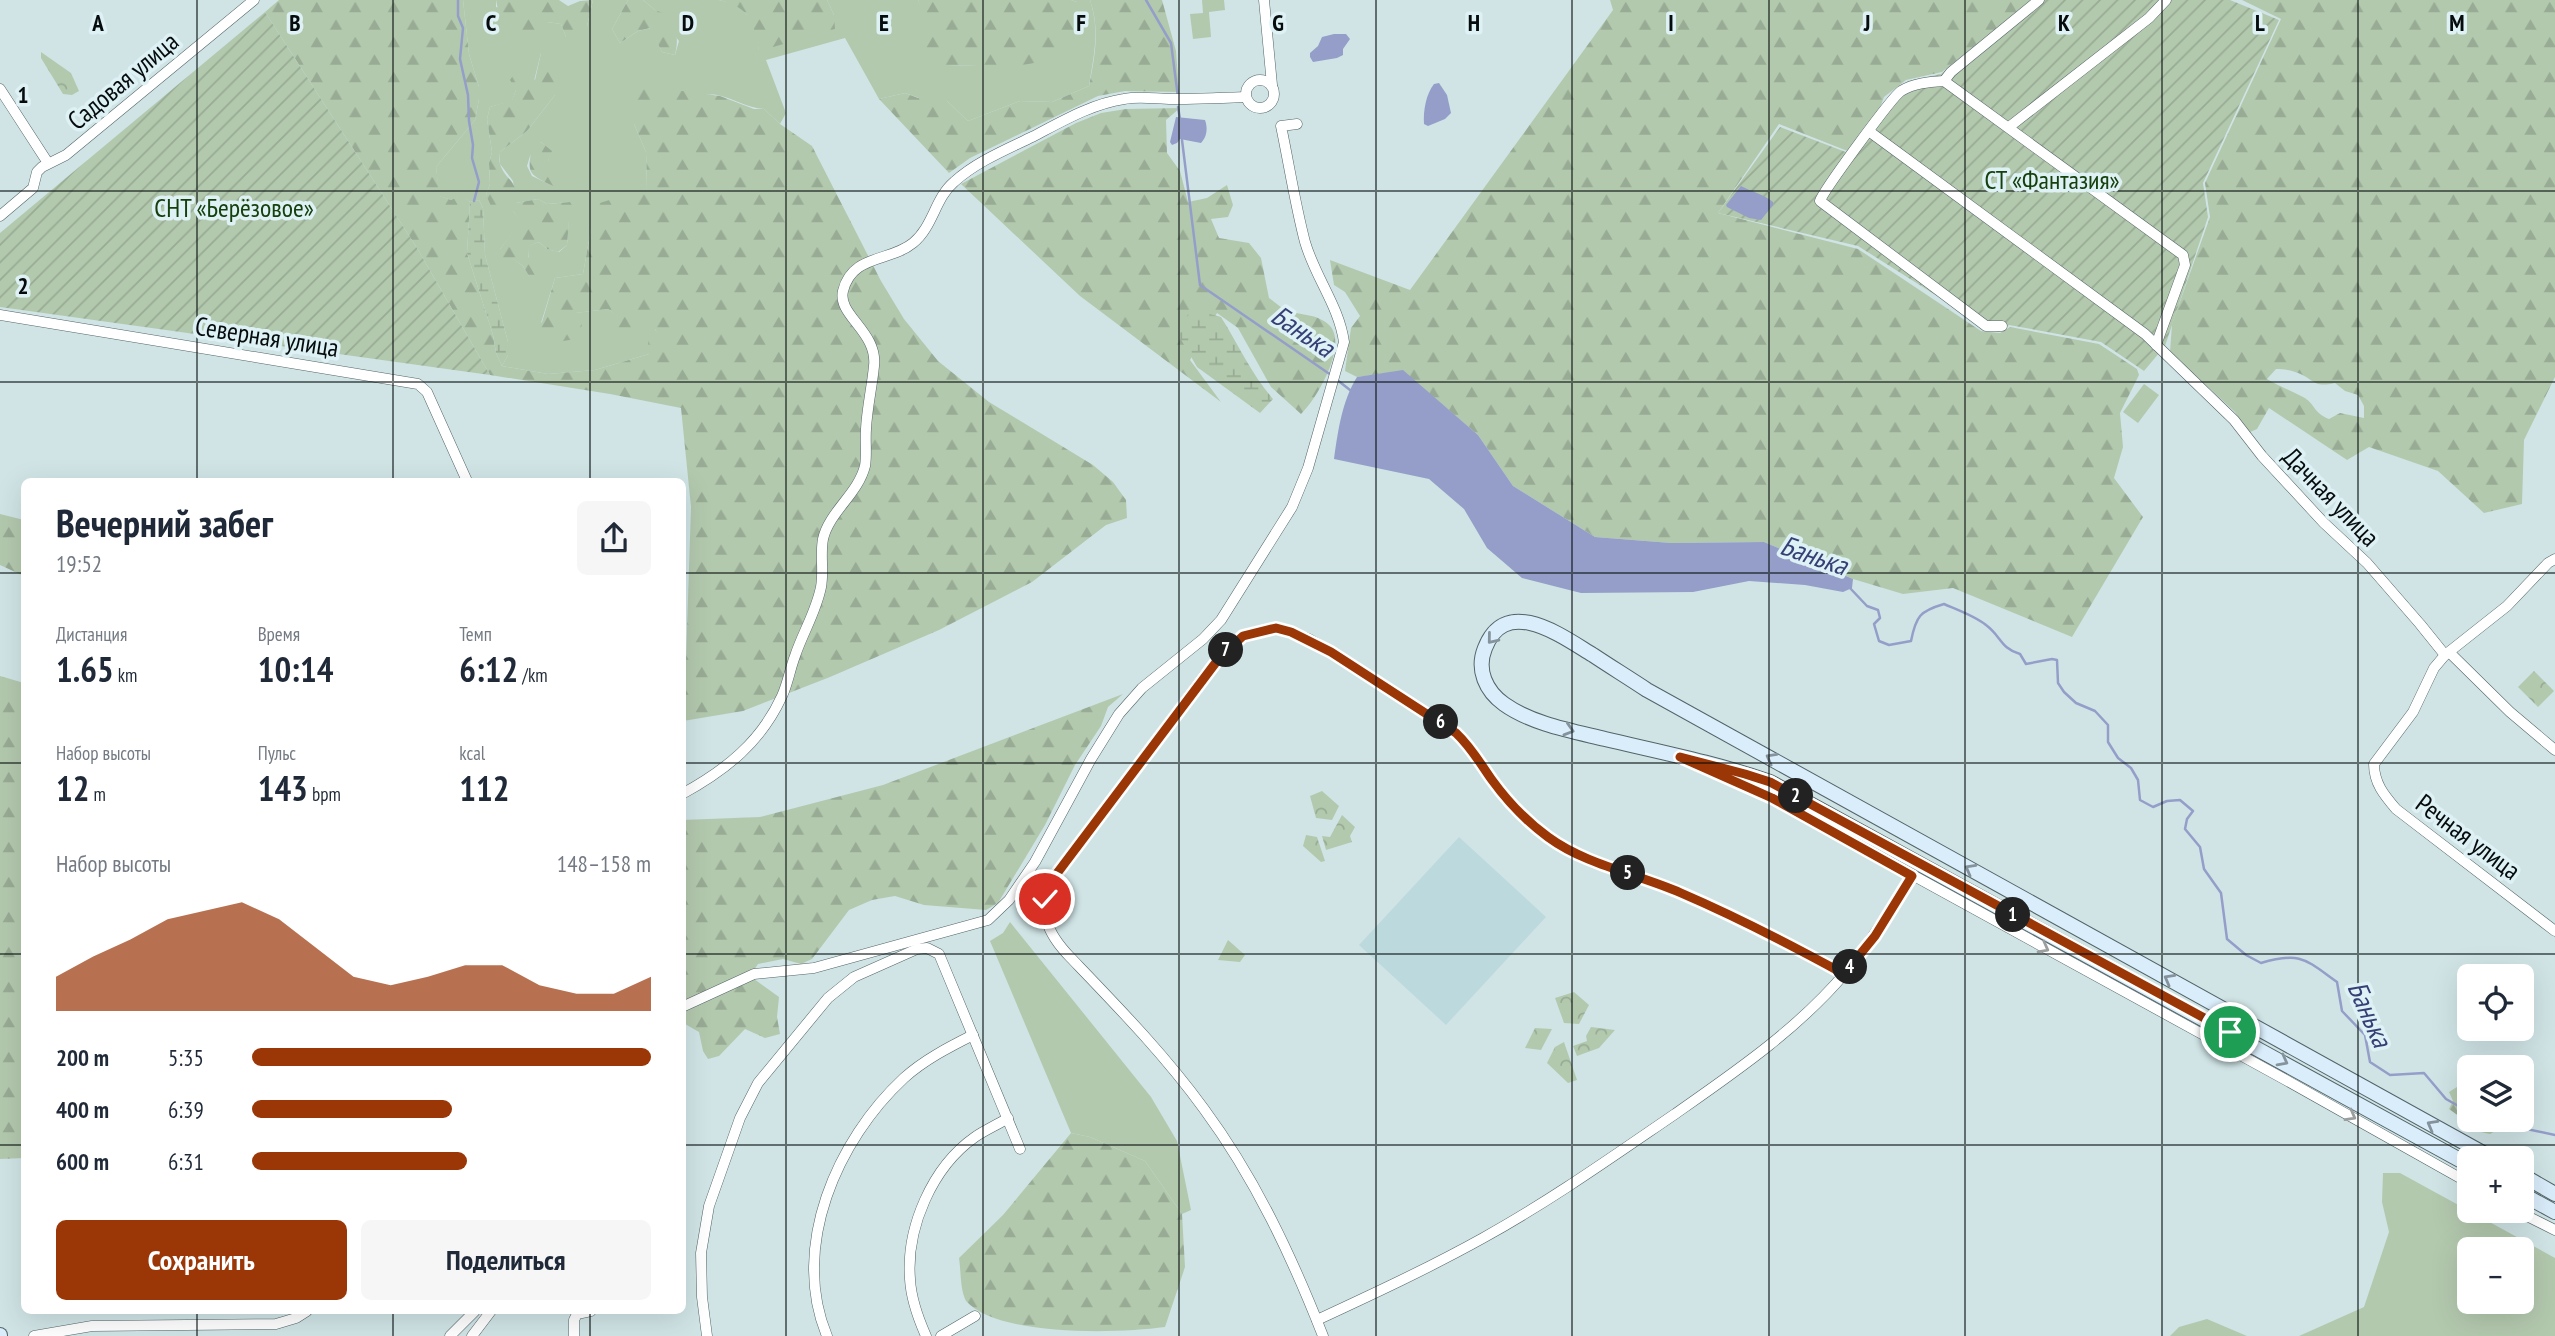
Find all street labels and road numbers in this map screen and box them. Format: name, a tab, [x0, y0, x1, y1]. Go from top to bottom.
street label: Садовая улица	[61, 25, 185, 137]
street label: Северная улица	[193, 309, 341, 364]
street label: Дачная улица	[2276, 440, 2387, 553]
street label: Речная улица	[2409, 787, 2527, 887]

